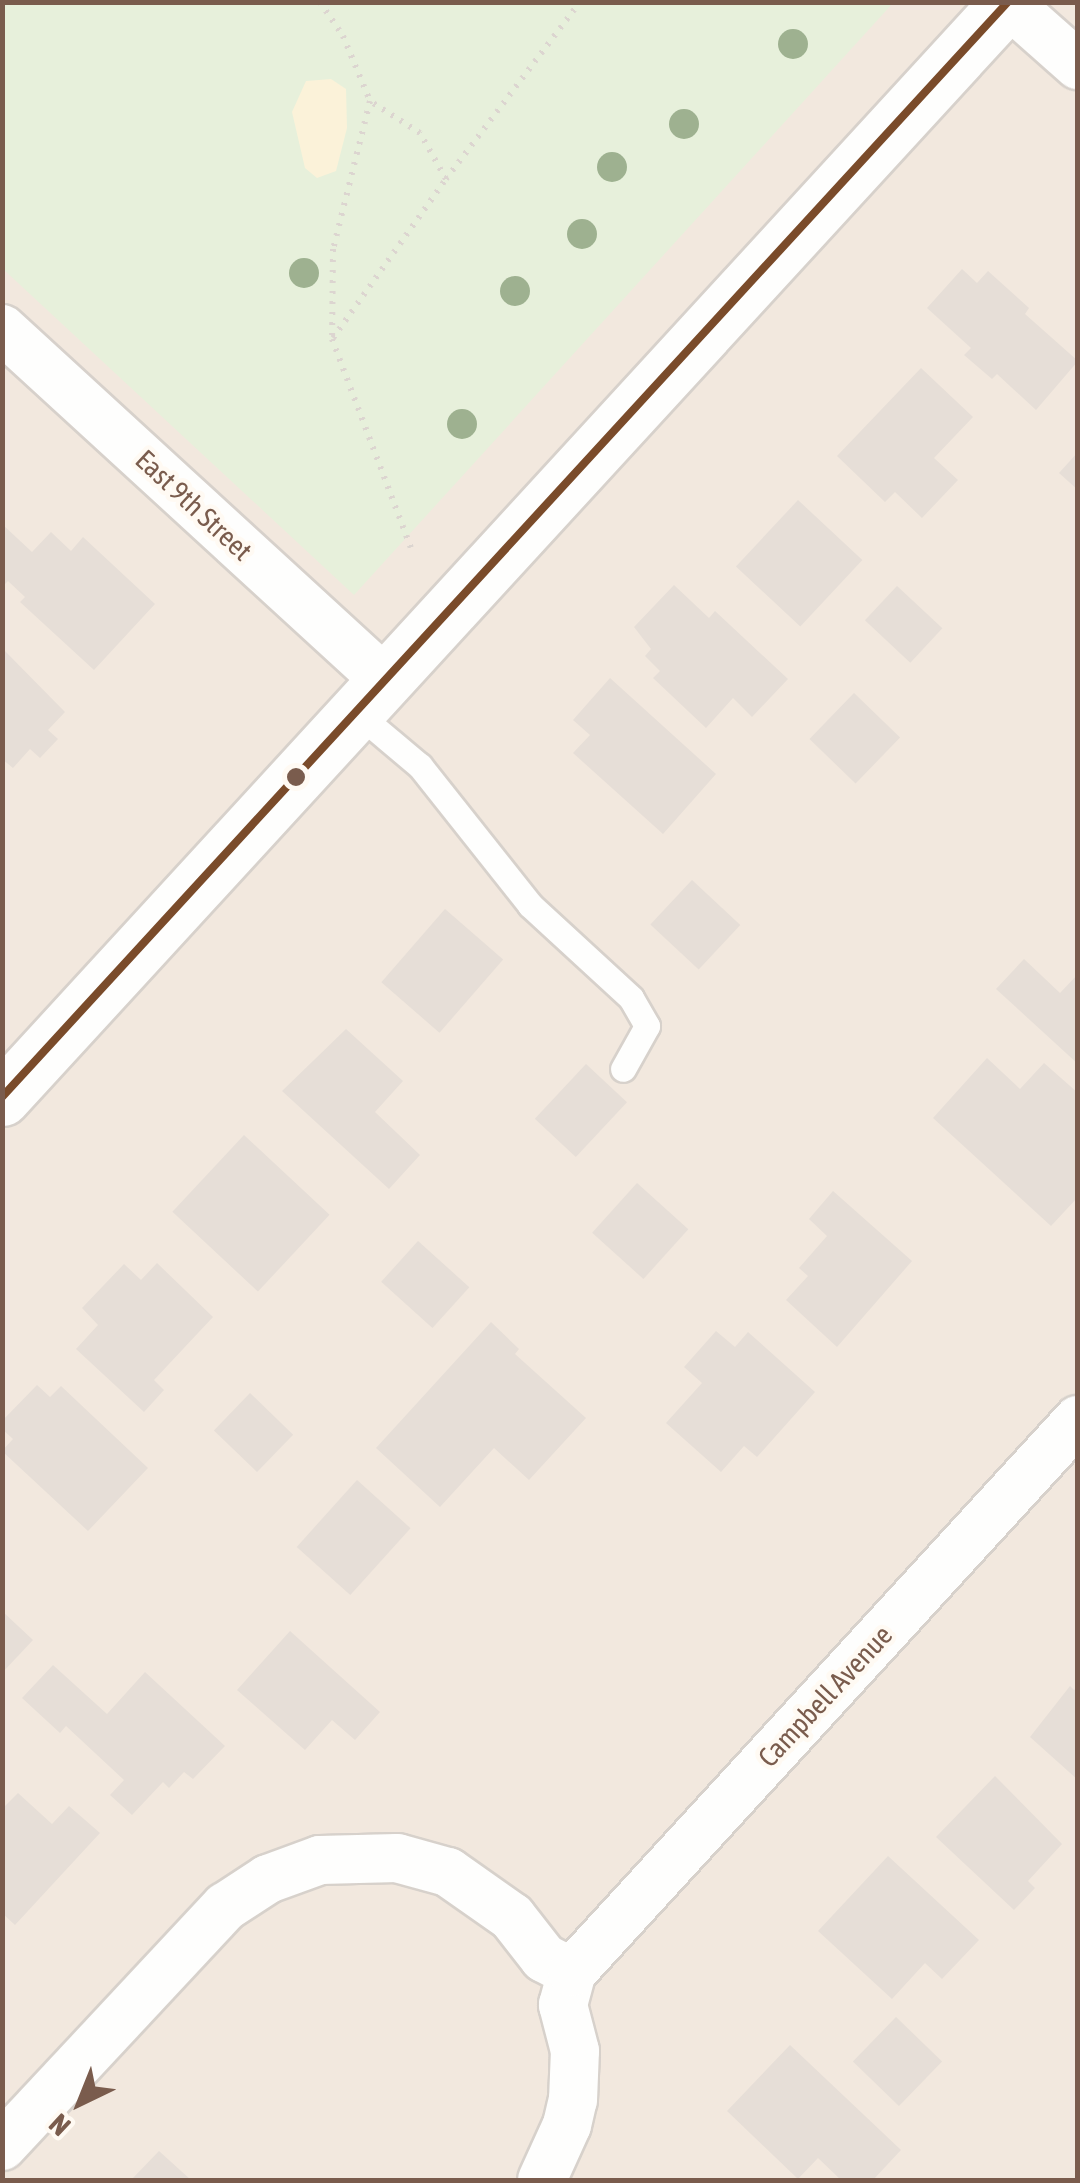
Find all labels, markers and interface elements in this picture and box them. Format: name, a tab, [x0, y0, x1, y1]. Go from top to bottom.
street label: East 9th Street	[129, 443, 259, 567]
unlabelled marker	[286, 767, 306, 787]
street label: Campbell Avenue	[751, 1618, 899, 1774]
north arrow	[30, 2053, 130, 2153]
text: N	[43, 2108, 76, 2142]

